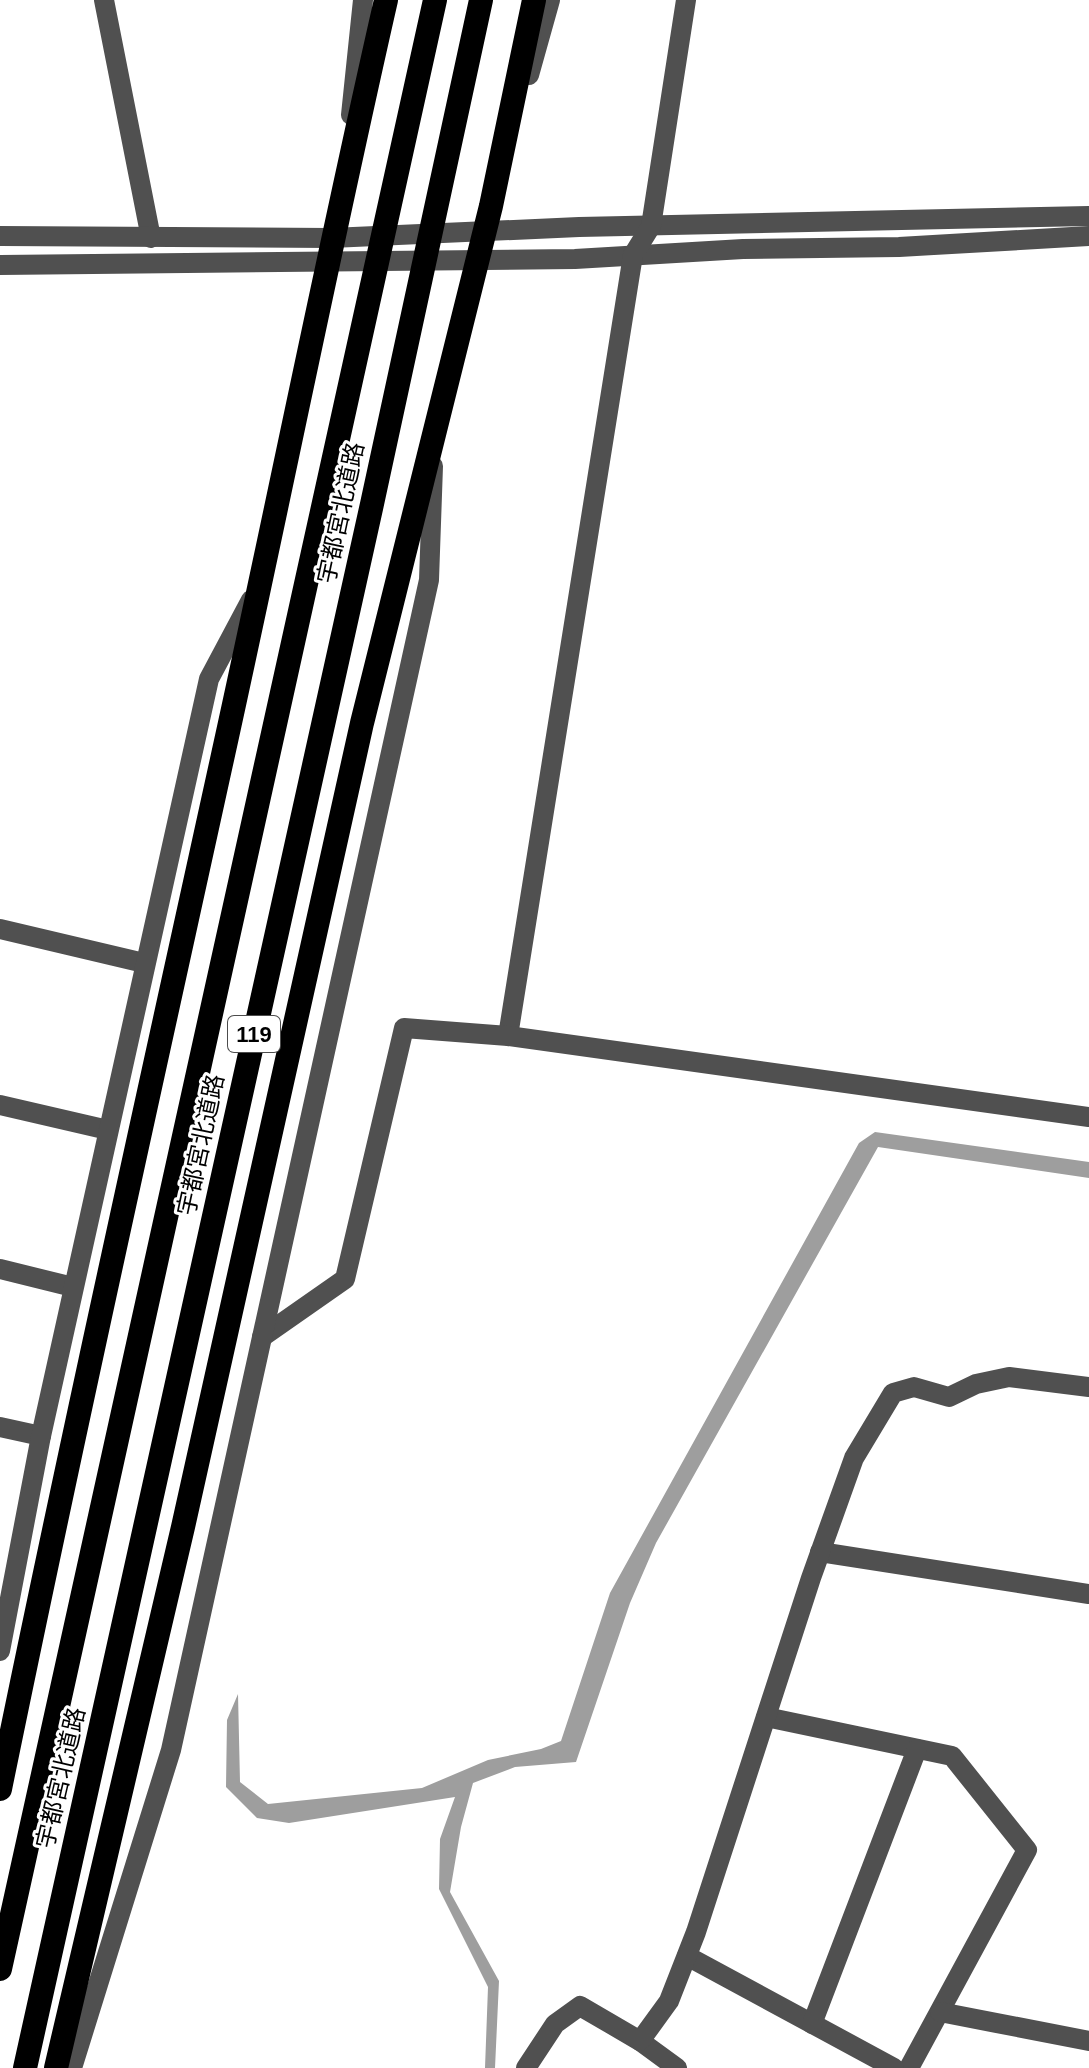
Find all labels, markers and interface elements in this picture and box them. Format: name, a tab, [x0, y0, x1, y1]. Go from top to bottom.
street label: 宇都宮北道路	[312, 440, 369, 586]
road number: 119	[228, 1016, 280, 1052]
street label: 宇都宮北道路	[172, 1072, 229, 1218]
street label: 宇都宮北道路	[31, 1705, 90, 1851]

